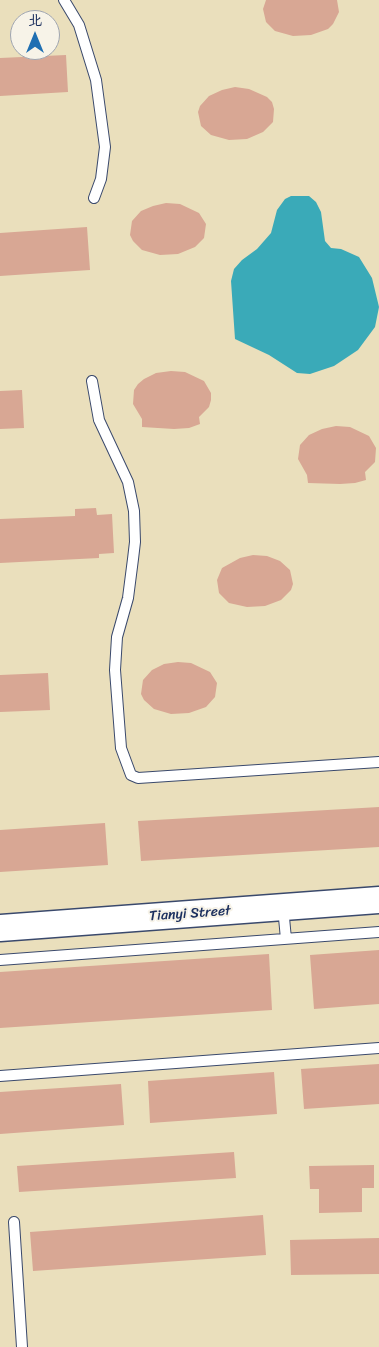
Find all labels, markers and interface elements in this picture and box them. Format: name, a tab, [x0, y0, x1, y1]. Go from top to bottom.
text: 北	[28, 8, 42, 33]
north arrow	[10, 10, 60, 60]
street label: Tianyi Street	[149, 903, 231, 925]

